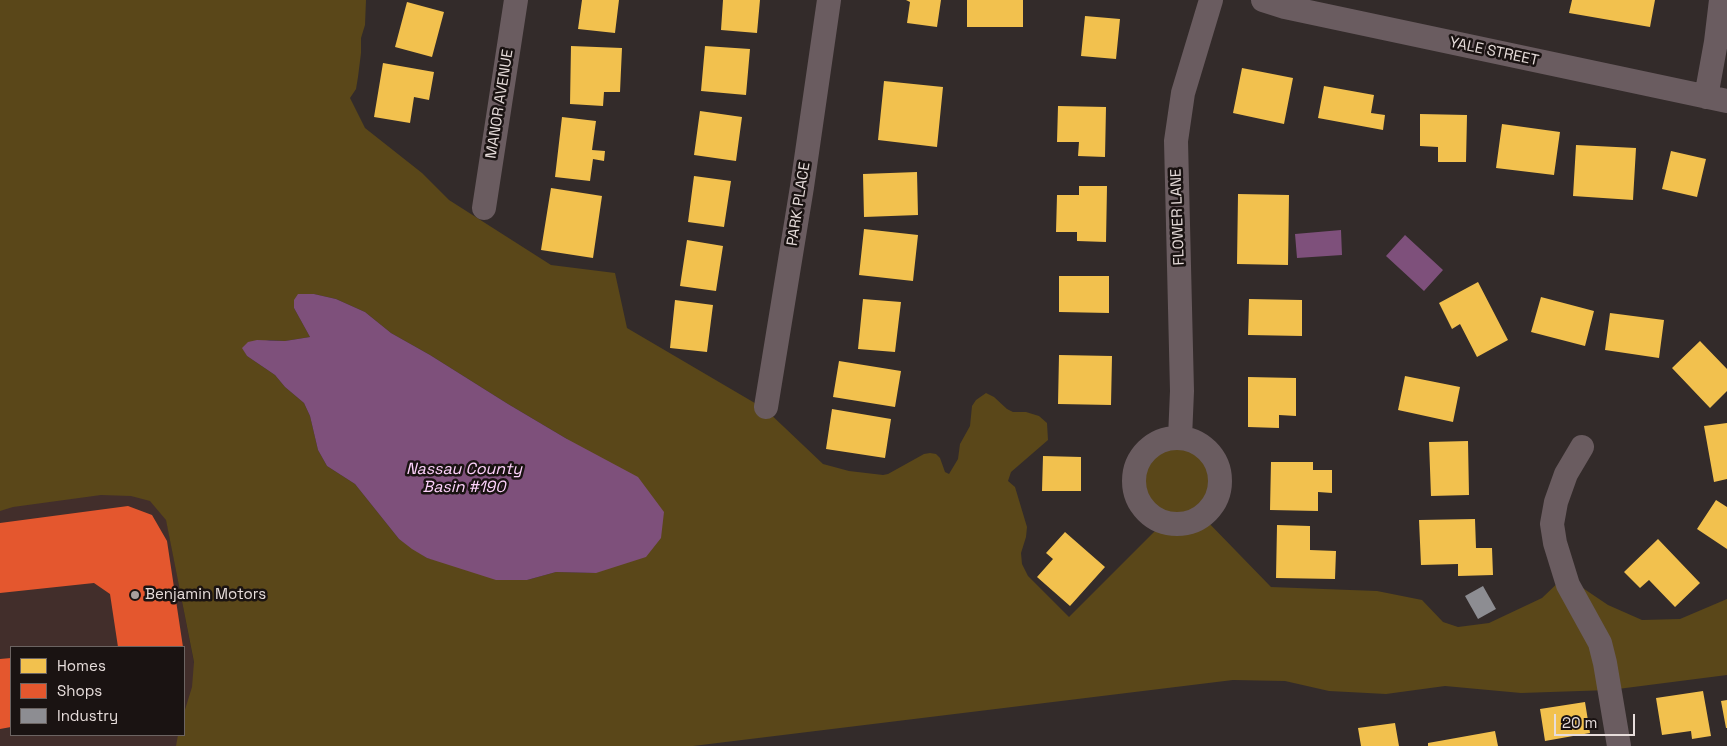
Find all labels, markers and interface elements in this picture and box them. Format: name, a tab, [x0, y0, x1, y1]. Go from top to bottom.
street label: YALE STREET	[1448, 34, 1540, 70]
street label: MANOR AVENUE	[482, 48, 518, 160]
street label: PARK PLACE	[783, 161, 815, 247]
street label: FLOWER LANE	[1167, 168, 1189, 266]
water label: Nassau County Basin #190	[406, 460, 522, 498]
place label: Benjamin Motors	[145, 586, 266, 604]
marker: Benjamin Motors	[129, 589, 141, 601]
legend	[10, 646, 185, 736]
text: Homes	[57, 656, 106, 675]
text: Shops	[57, 681, 102, 700]
scale bar	[1557, 704, 1638, 736]
text: Industry	[57, 706, 118, 725]
text: 20 m	[1562, 713, 1597, 732]

